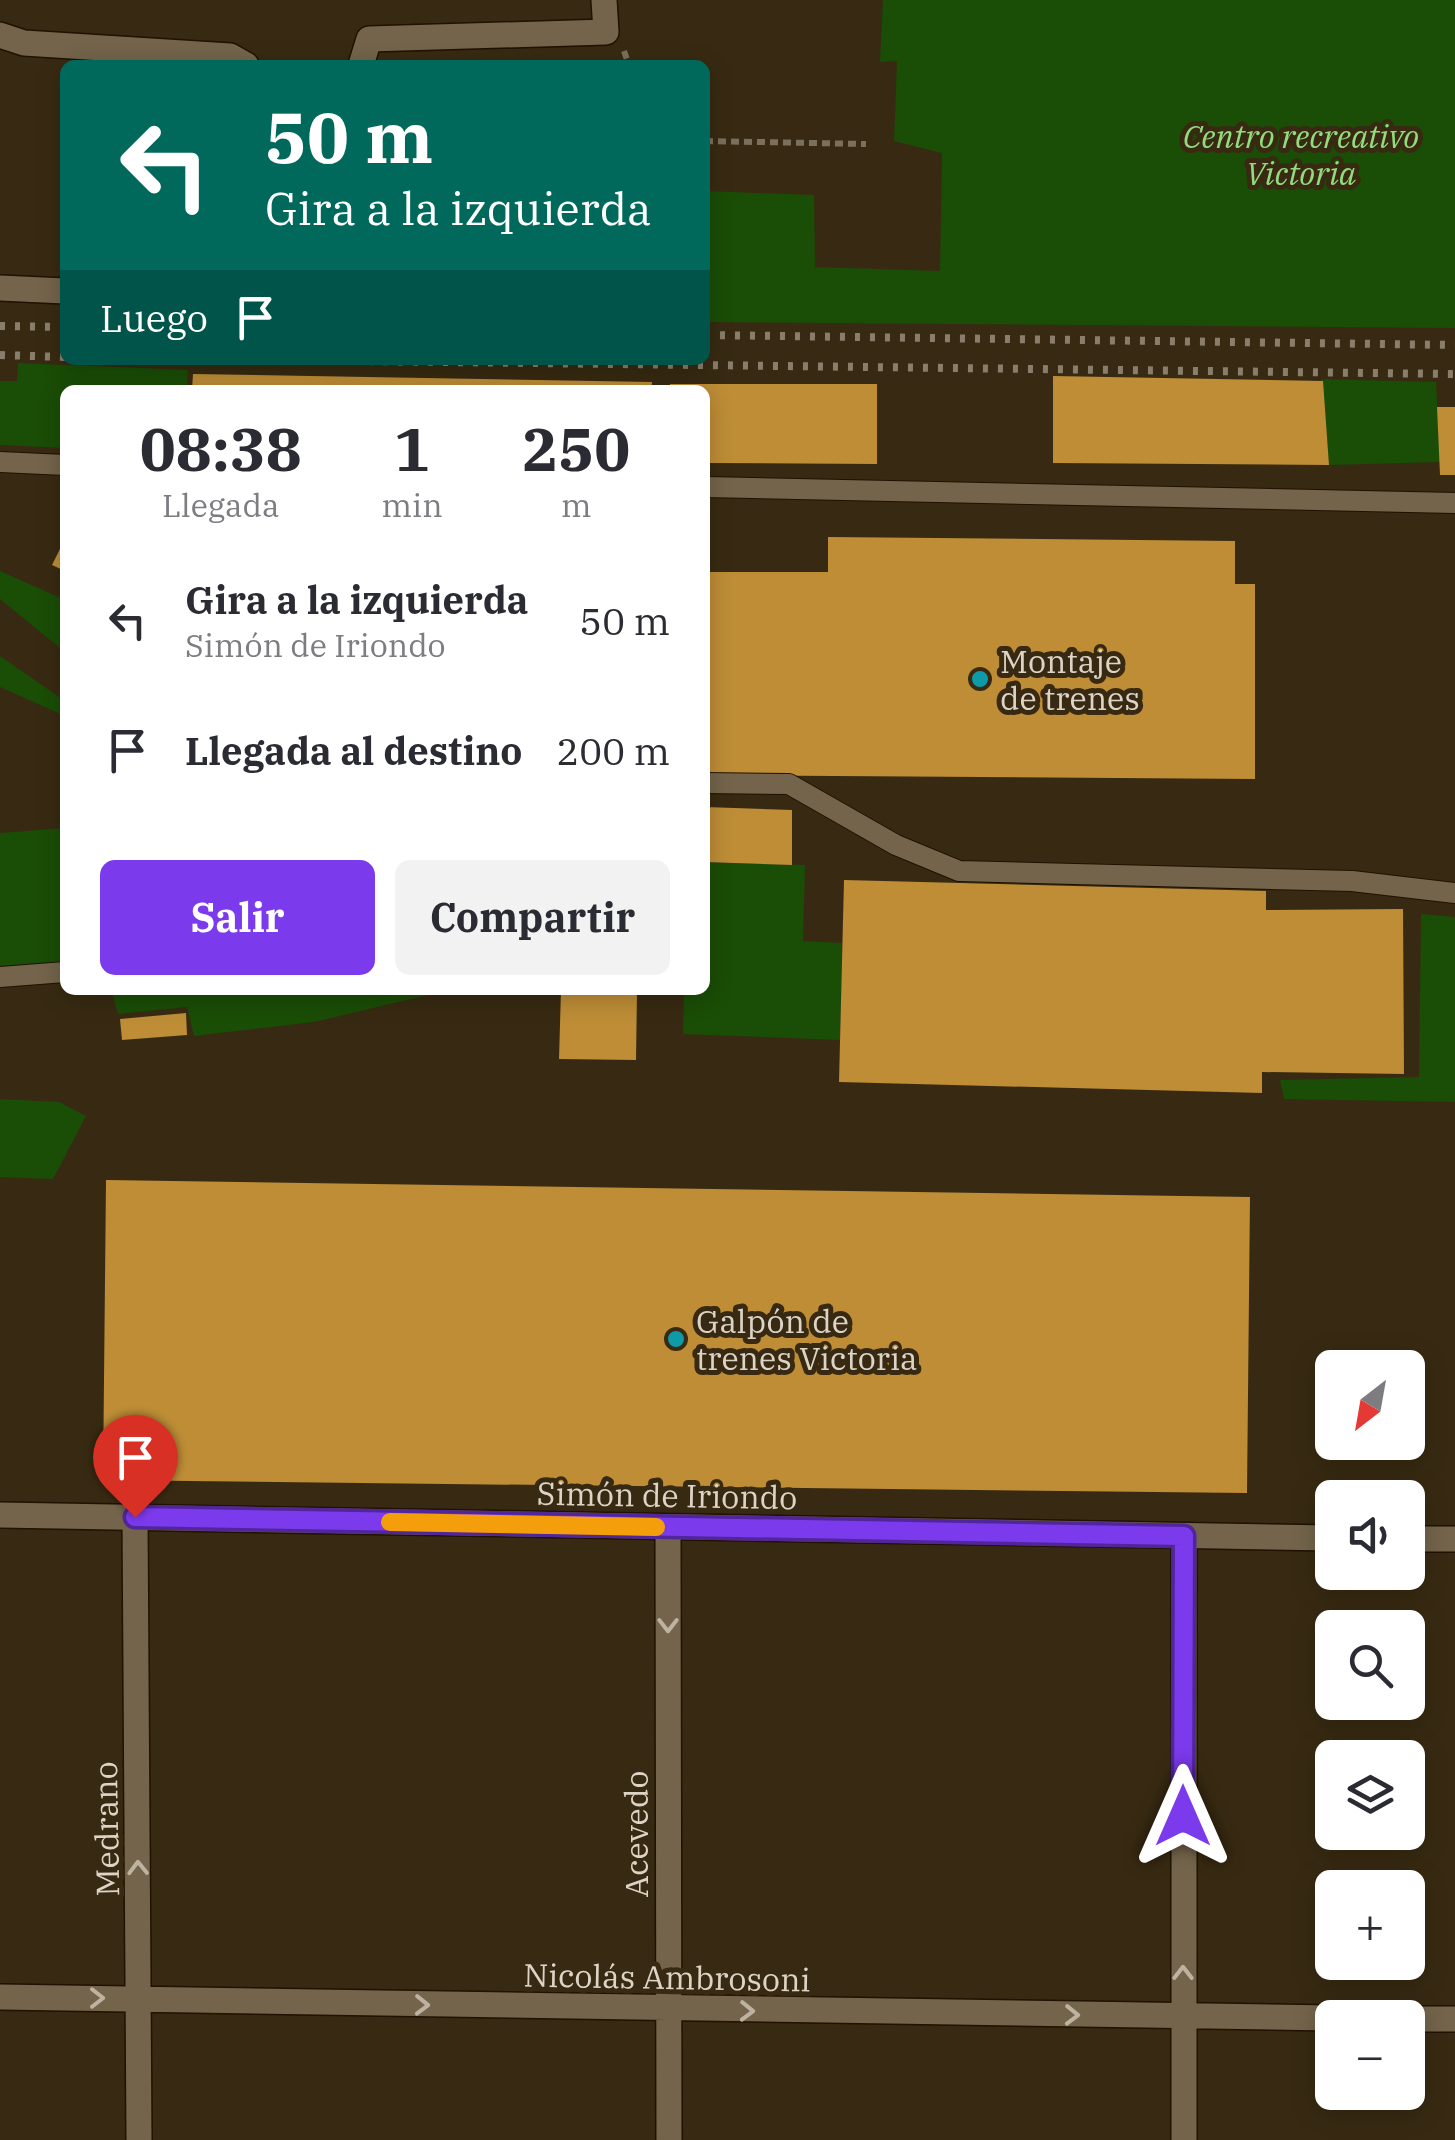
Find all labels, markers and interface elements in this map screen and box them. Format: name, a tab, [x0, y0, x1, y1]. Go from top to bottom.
text: 50 m	[265, 91, 433, 182]
icon: left	[100, 100, 230, 230]
park label: Centro recreativo Victoria	[1183, 115, 1419, 194]
text: Gira a la izquierda	[265, 179, 652, 237]
icon: arrive	[228, 290, 283, 345]
text: Luego	[100, 293, 208, 342]
text: 08:38	[140, 409, 302, 488]
text: 1	[394, 409, 430, 488]
text: 250	[522, 409, 630, 488]
text: Llegada	[162, 484, 280, 526]
text: min	[382, 484, 443, 526]
text: m	[561, 484, 592, 526]
text: Gira a la izquierda	[185, 575, 528, 624]
icon: left	[100, 593, 155, 648]
text: 50 m	[579, 596, 670, 645]
text: Simón de Iriondo	[185, 624, 446, 666]
place label: Montaje de trenes	[1000, 640, 1140, 719]
marker: Montaje de trenes	[969, 668, 991, 690]
icon: arrive	[100, 723, 155, 778]
text: Llegada al destino	[185, 726, 522, 775]
text: 200 m	[557, 726, 670, 775]
button: Salir	[100, 860, 375, 975]
button: Compartir	[395, 860, 670, 975]
place label: Galpón de trenes Victoria	[696, 1300, 918, 1379]
marker: Galpón de trenes Victoria	[665, 1328, 687, 1350]
north arrow	[1315, 1350, 1425, 1460]
map controls	[1315, 1350, 1425, 2110]
pin	[93, 1415, 178, 1518]
icon: arrive	[108, 1430, 163, 1485]
street label: Simón de Iriondo	[536, 1472, 798, 1518]
button: sound	[1315, 1480, 1425, 1590]
button: search	[1315, 1610, 1425, 1720]
one-way arrow	[657, 1618, 679, 1633]
button: layers	[1315, 1740, 1425, 1850]
street label: Medrano	[84, 1761, 128, 1897]
position arrow	[1131, 1764, 1235, 1868]
street label: Acevedo	[615, 1771, 657, 1897]
one-way arrow	[128, 1859, 149, 1875]
button: +	[1315, 1870, 1425, 1980]
street label: Nicolás Ambrosoni	[523, 1953, 811, 2001]
one-way arrow	[1172, 1964, 1194, 1980]
one-way arrow	[90, 1987, 106, 2009]
one-way arrow	[415, 1994, 431, 2015]
one-way arrow	[740, 2000, 756, 2022]
button: −	[1315, 2000, 1425, 2110]
one-way arrow	[1066, 2004, 1081, 2026]

